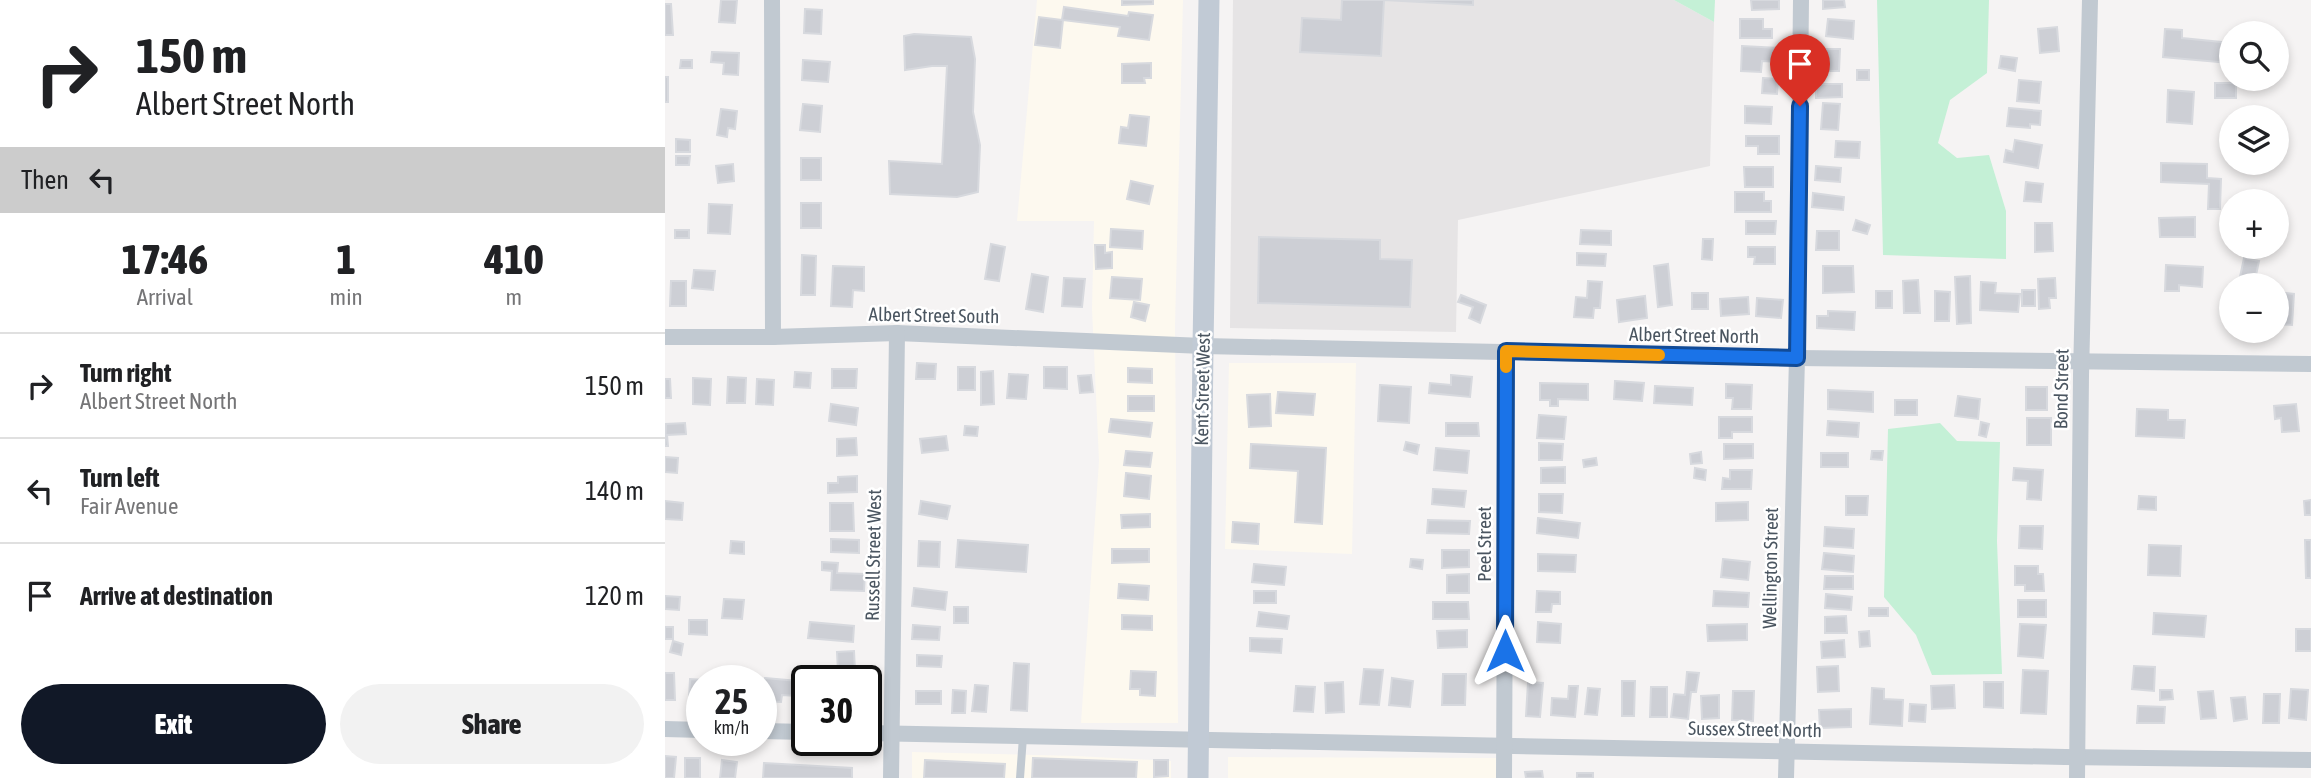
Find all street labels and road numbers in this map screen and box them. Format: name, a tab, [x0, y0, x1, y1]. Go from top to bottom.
street label: Albert Street South	[869, 303, 999, 327]
street label: Albert Street North	[1629, 323, 1759, 347]
street label: Kent Street West	[1190, 332, 1214, 446]
street label: Bond Street	[2049, 349, 2073, 429]
street label: Russell Street West	[861, 489, 885, 621]
street label: Peel Street	[1473, 506, 1495, 582]
street label: Wellington Street	[1758, 507, 1782, 629]
street label: Sussex Street North	[1688, 717, 1822, 741]

